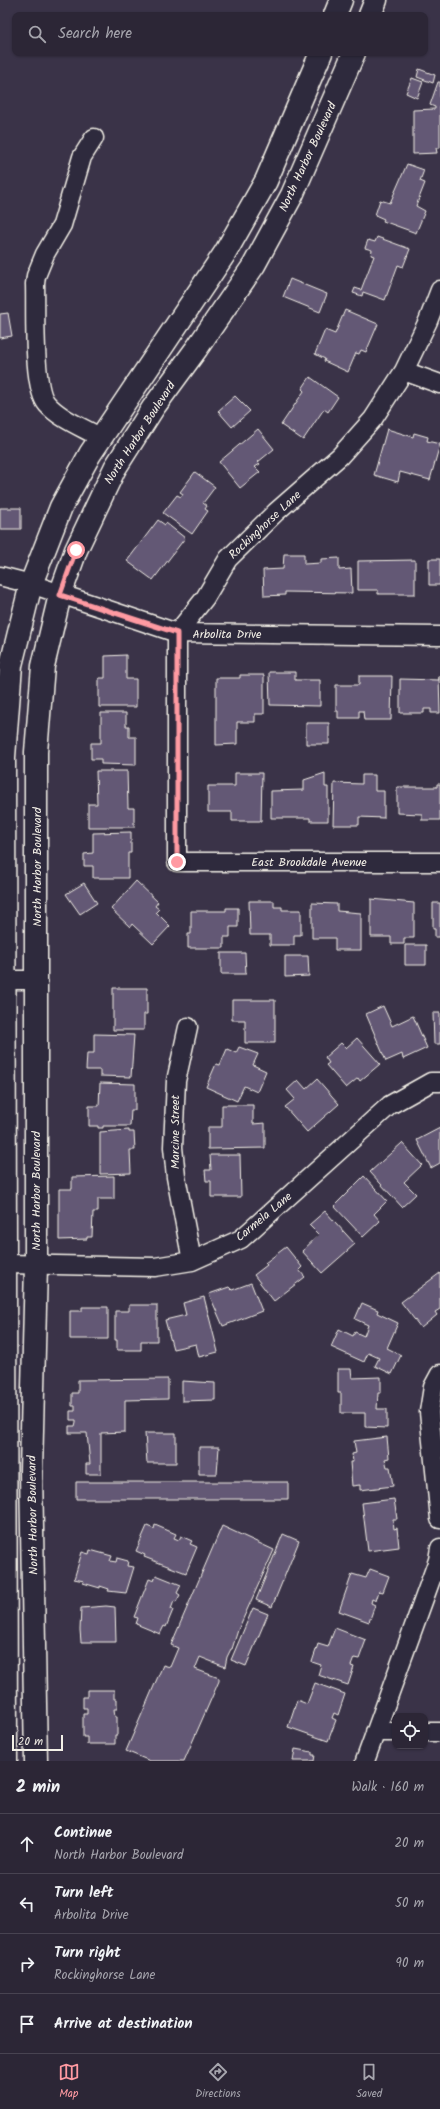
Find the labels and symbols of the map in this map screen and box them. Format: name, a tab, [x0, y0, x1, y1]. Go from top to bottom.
street label: North Harbor Boulevard	[274, 98, 342, 215]
street label: North Harbor Boulevard	[100, 377, 181, 488]
street label: Rockinghorse Lane	[224, 486, 306, 564]
route start	[67, 541, 85, 559]
street label: Arbolita Drive	[193, 625, 262, 644]
street label: North Harbor Boulevard	[28, 806, 47, 927]
route end	[168, 853, 186, 871]
street label: East Brookdale Avenue	[251, 853, 367, 872]
street label: Marcine Street	[166, 1094, 185, 1169]
street label: North Harbor Boulevard	[27, 1130, 46, 1251]
street label: Carmela Lane	[231, 1187, 297, 1246]
street label: North Harbor Boulevard	[22, 1454, 44, 1575]
scale bar	[12, 1733, 63, 1752]

